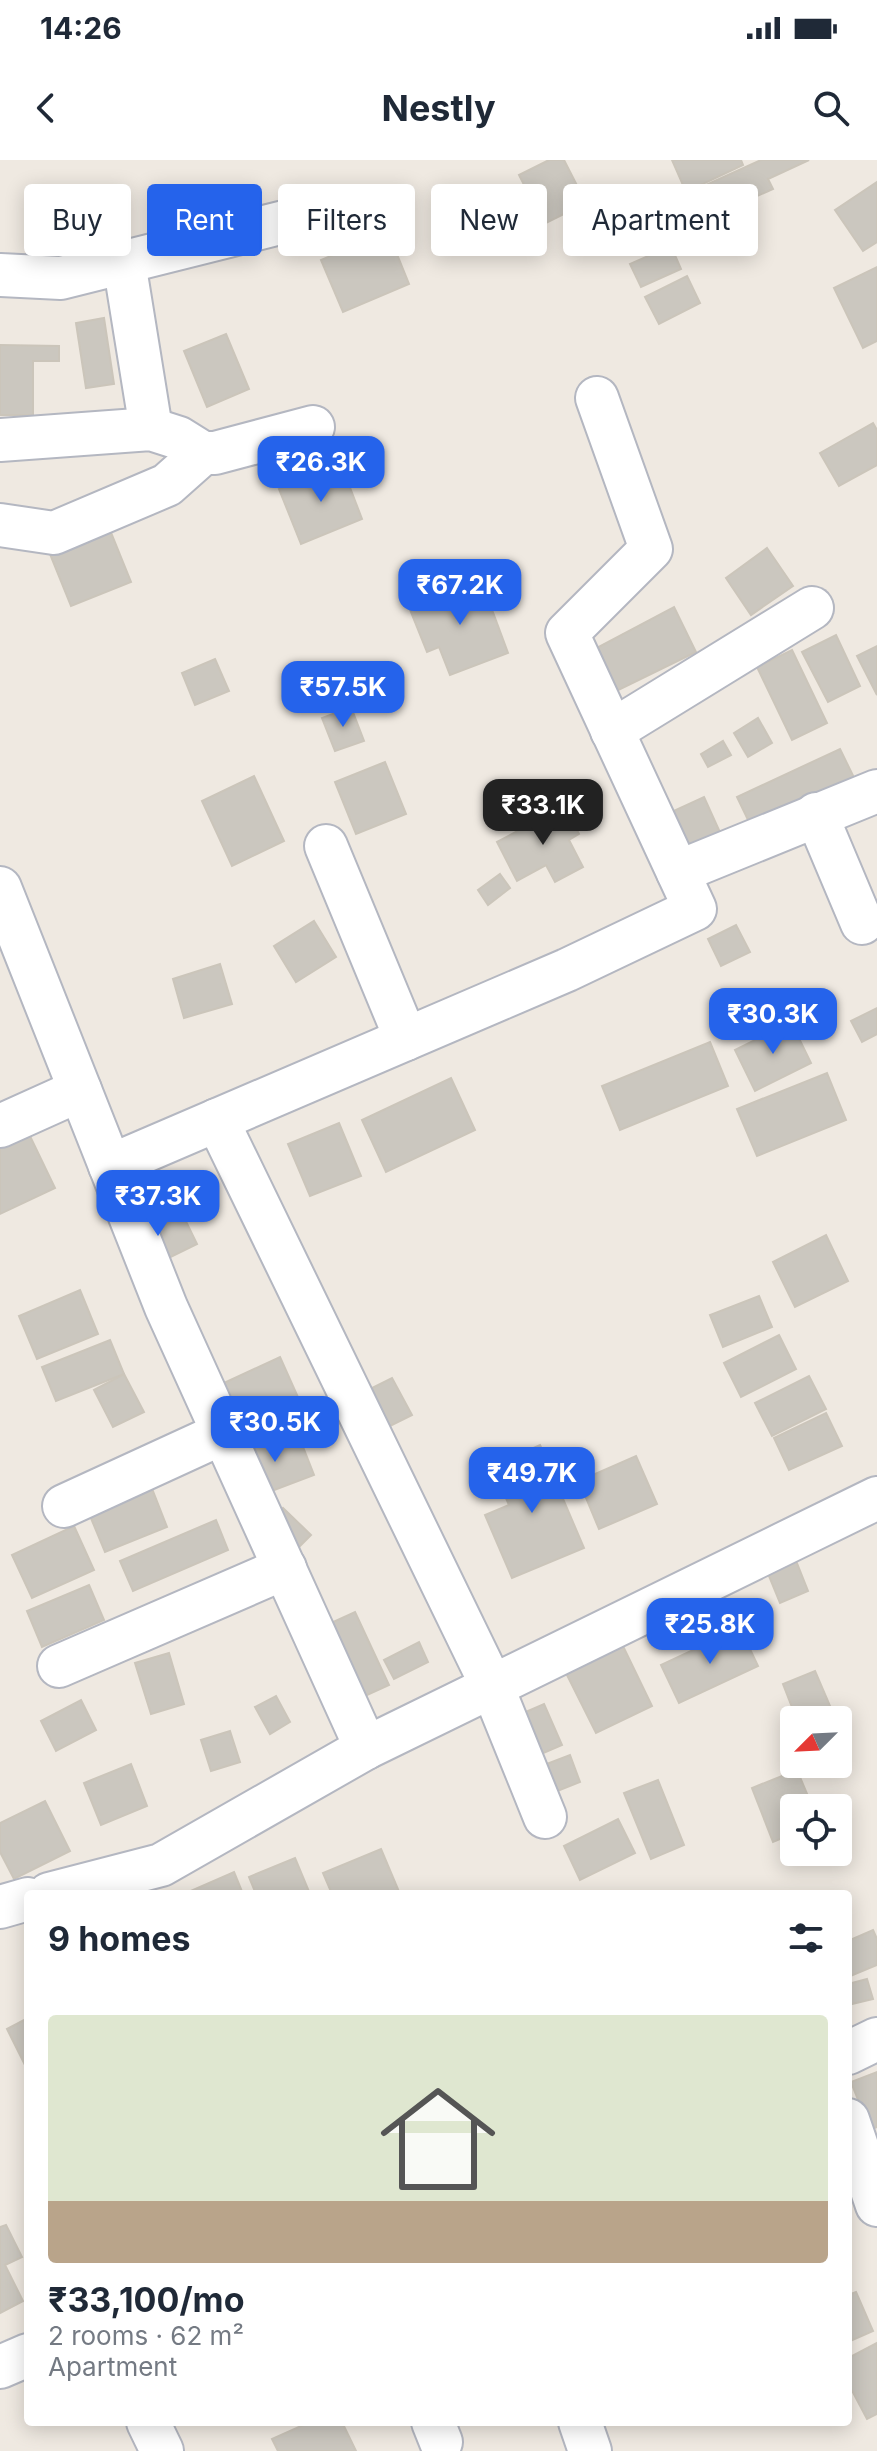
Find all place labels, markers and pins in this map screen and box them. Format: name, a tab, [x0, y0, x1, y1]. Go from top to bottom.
pin: ₹26.3K	[256, 436, 386, 504]
pin: ₹67.2K	[395, 559, 525, 627]
pin: ₹57.5K	[278, 661, 408, 729]
pin: ₹33.1K	[478, 779, 608, 847]
pin: ₹30.3K	[708, 988, 838, 1056]
pin: ₹37.3K	[93, 1170, 223, 1238]
pin: ₹30.5K	[210, 1396, 340, 1464]
pin: ₹49.7K	[467, 1447, 597, 1515]
pin: ₹25.8K	[645, 1598, 775, 1666]

